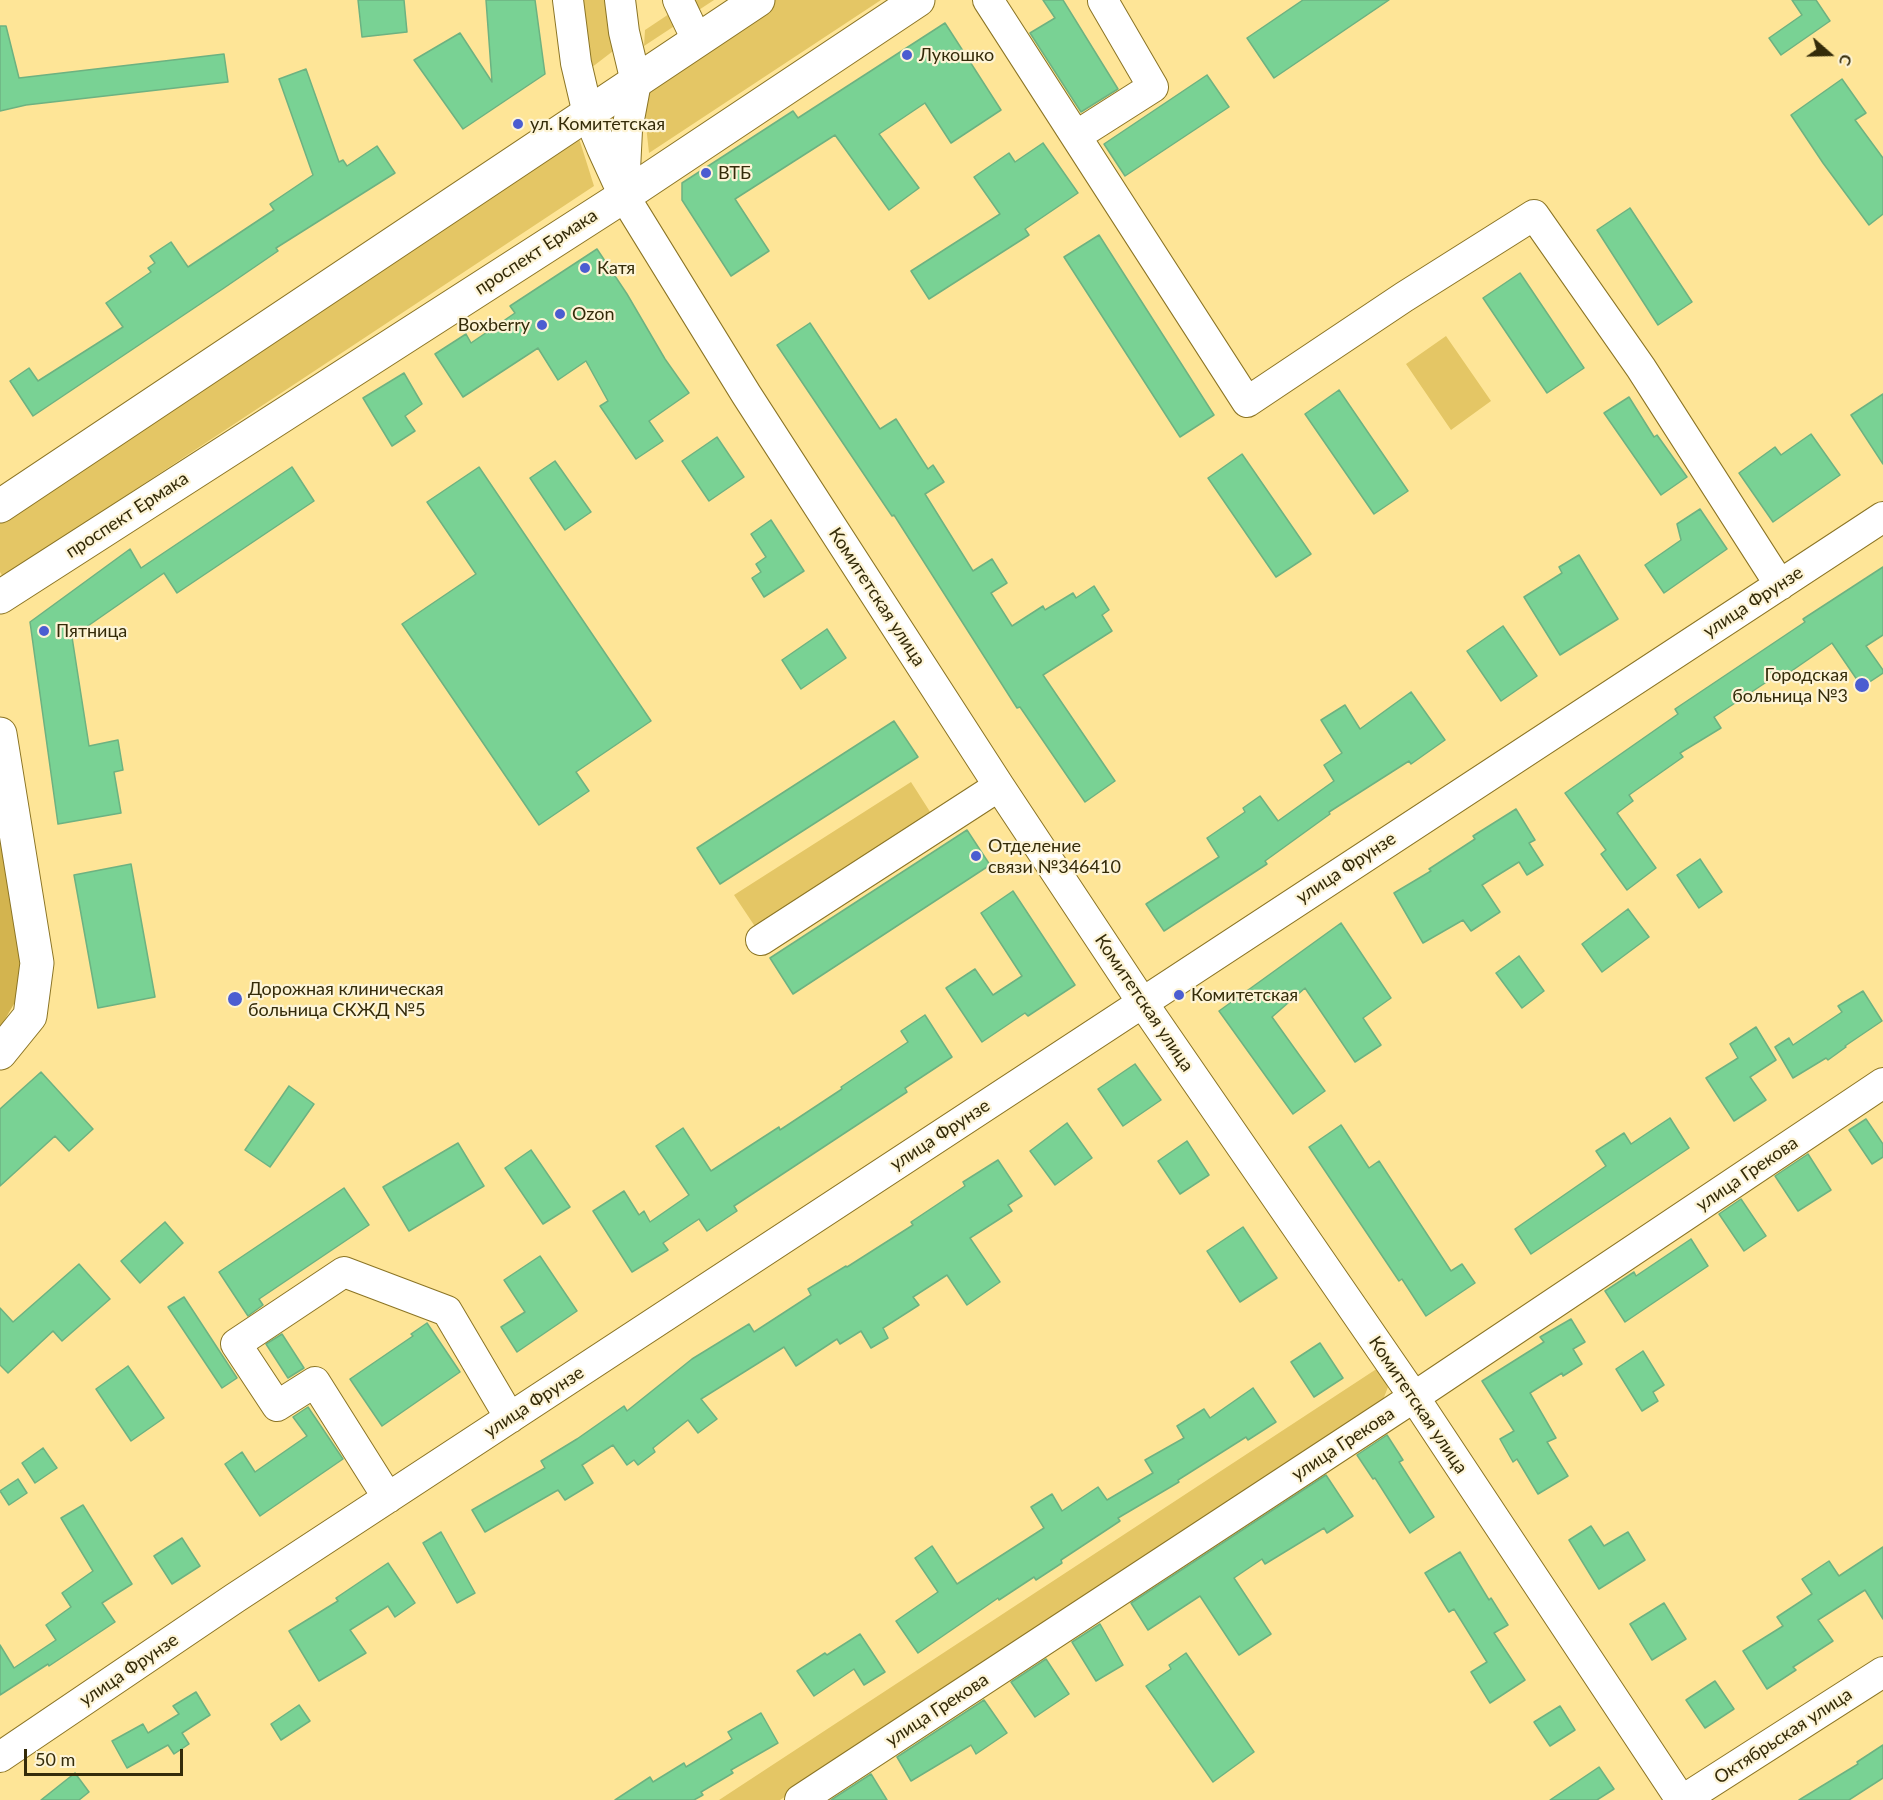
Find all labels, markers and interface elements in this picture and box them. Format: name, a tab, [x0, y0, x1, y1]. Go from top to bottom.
north arrow	[1799, 24, 1859, 84]
place label: Лукошко	[919, 44, 994, 66]
marker: Лукошко	[900, 48, 914, 62]
text: С	[1836, 52, 1857, 69]
place label: ул. Комитетская	[530, 113, 665, 135]
marker: ул. Комитетская	[511, 117, 525, 131]
place label: ВТБ	[718, 162, 751, 184]
marker: ВТБ	[699, 166, 713, 180]
street label: проспект Ермака	[471, 204, 601, 300]
place label: Катя	[597, 257, 635, 279]
marker: Катя	[578, 261, 592, 275]
place label: Ozon	[572, 303, 614, 325]
marker: Ozon	[553, 307, 567, 321]
place label: Boxberry	[458, 314, 530, 336]
marker: Boxberry	[535, 318, 549, 332]
street label: проспект Ермака	[62, 467, 192, 563]
street label: Комитетская улица	[824, 524, 930, 670]
street label: улица Фрунзе	[1699, 562, 1807, 642]
place label: Пятница	[56, 620, 127, 642]
marker: Пятница	[37, 624, 51, 638]
place label: Городская больница №3	[1732, 664, 1848, 706]
marker: Городская больница №3	[1853, 676, 1871, 694]
street label: улица Фрунзе	[1292, 828, 1400, 908]
place label: Отделение связи №346410	[988, 835, 1121, 878]
marker: Отделение связи №346410	[969, 849, 983, 863]
street label: Комитетская улица	[1090, 930, 1198, 1076]
place label: Дорожная клиническая больница СКЖД №5	[248, 978, 444, 1020]
place label: Комитетская	[1191, 984, 1298, 1006]
marker: Комитетская	[1172, 988, 1186, 1002]
marker: Дорожная клиническая больница СКЖД №5	[226, 990, 244, 1008]
street label: улица Фрунзе	[886, 1095, 994, 1175]
street label: улица Грекова	[1692, 1132, 1802, 1216]
street label: Комитетская улица	[1364, 1332, 1472, 1478]
street label: улица Фрунзе	[480, 1362, 588, 1442]
street label: улица Грекова	[1288, 1403, 1398, 1485]
street label: улица Фрунзе	[75, 1629, 183, 1711]
street label: улица Грекова	[882, 1669, 992, 1751]
street label: Октябрьская улица	[1710, 1683, 1856, 1789]
scale bar	[27, 1737, 186, 1775]
text: 50 m	[35, 1748, 75, 1770]

